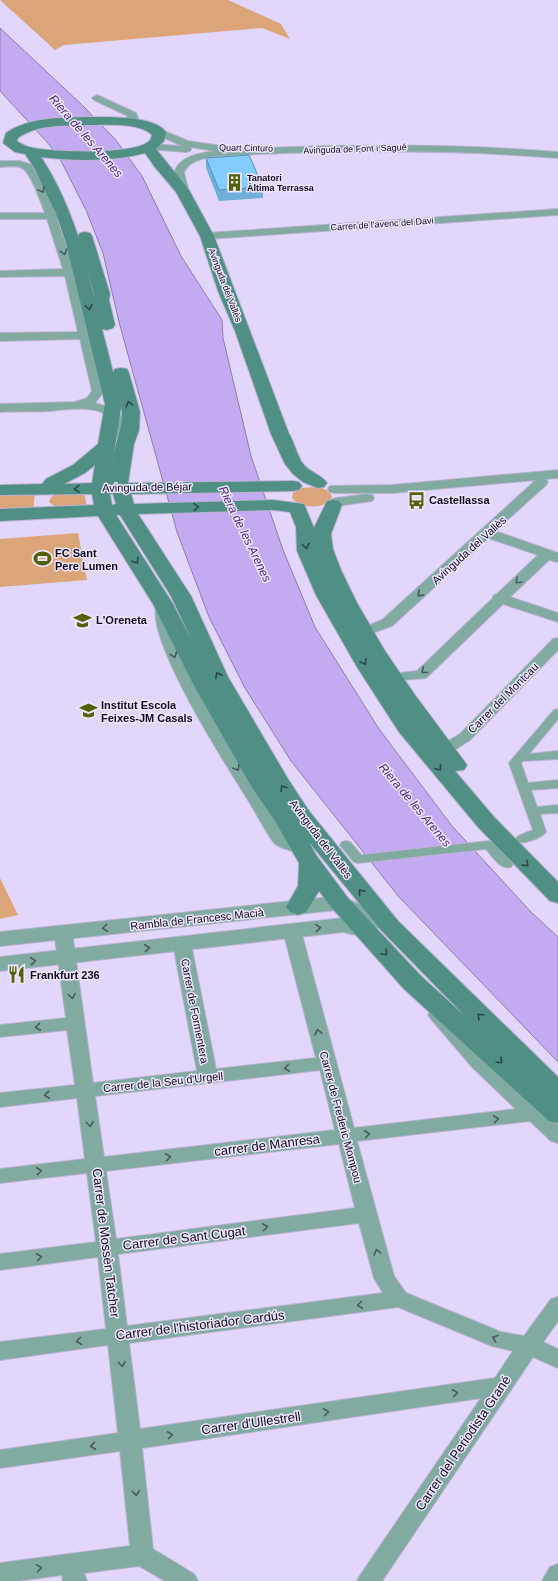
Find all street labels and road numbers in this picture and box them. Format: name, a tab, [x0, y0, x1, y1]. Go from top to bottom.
street label: Avinguda de Font i Sagué	[303, 142, 407, 156]
street label: Quart Cinturó	[219, 143, 273, 153]
street label: Carrer de l'avenc del Davi	[330, 215, 434, 233]
street label: Avinguda del Vallès	[206, 247, 244, 324]
street label: Avinguda de Béjar	[102, 480, 192, 494]
street label: Avinguda del Vallès	[429, 513, 509, 586]
street label: Carrer del Montcau	[465, 660, 541, 736]
street label: Avinguda del Vallès	[287, 797, 355, 881]
street label: Rambla de Francesc Macià	[130, 906, 265, 932]
street label: Carrer de Formentera	[179, 958, 211, 1065]
street label: Carrer de Frederic Mompou	[318, 1050, 364, 1184]
street label: Carrer de la Seu d'Urgell	[102, 1070, 224, 1094]
street label: carrer de Manresa	[213, 1131, 321, 1159]
street label: Carrer de Mossèn Tatcher	[89, 1168, 123, 1319]
street label: Carrer de Sant Cugat	[122, 1223, 247, 1253]
street label: Carrer de l'historiador Cardús	[115, 1307, 286, 1343]
street label: Carrer del Periodista Grané	[412, 1373, 514, 1513]
street label: Carrer d'Ullestrell	[200, 1409, 302, 1437]

